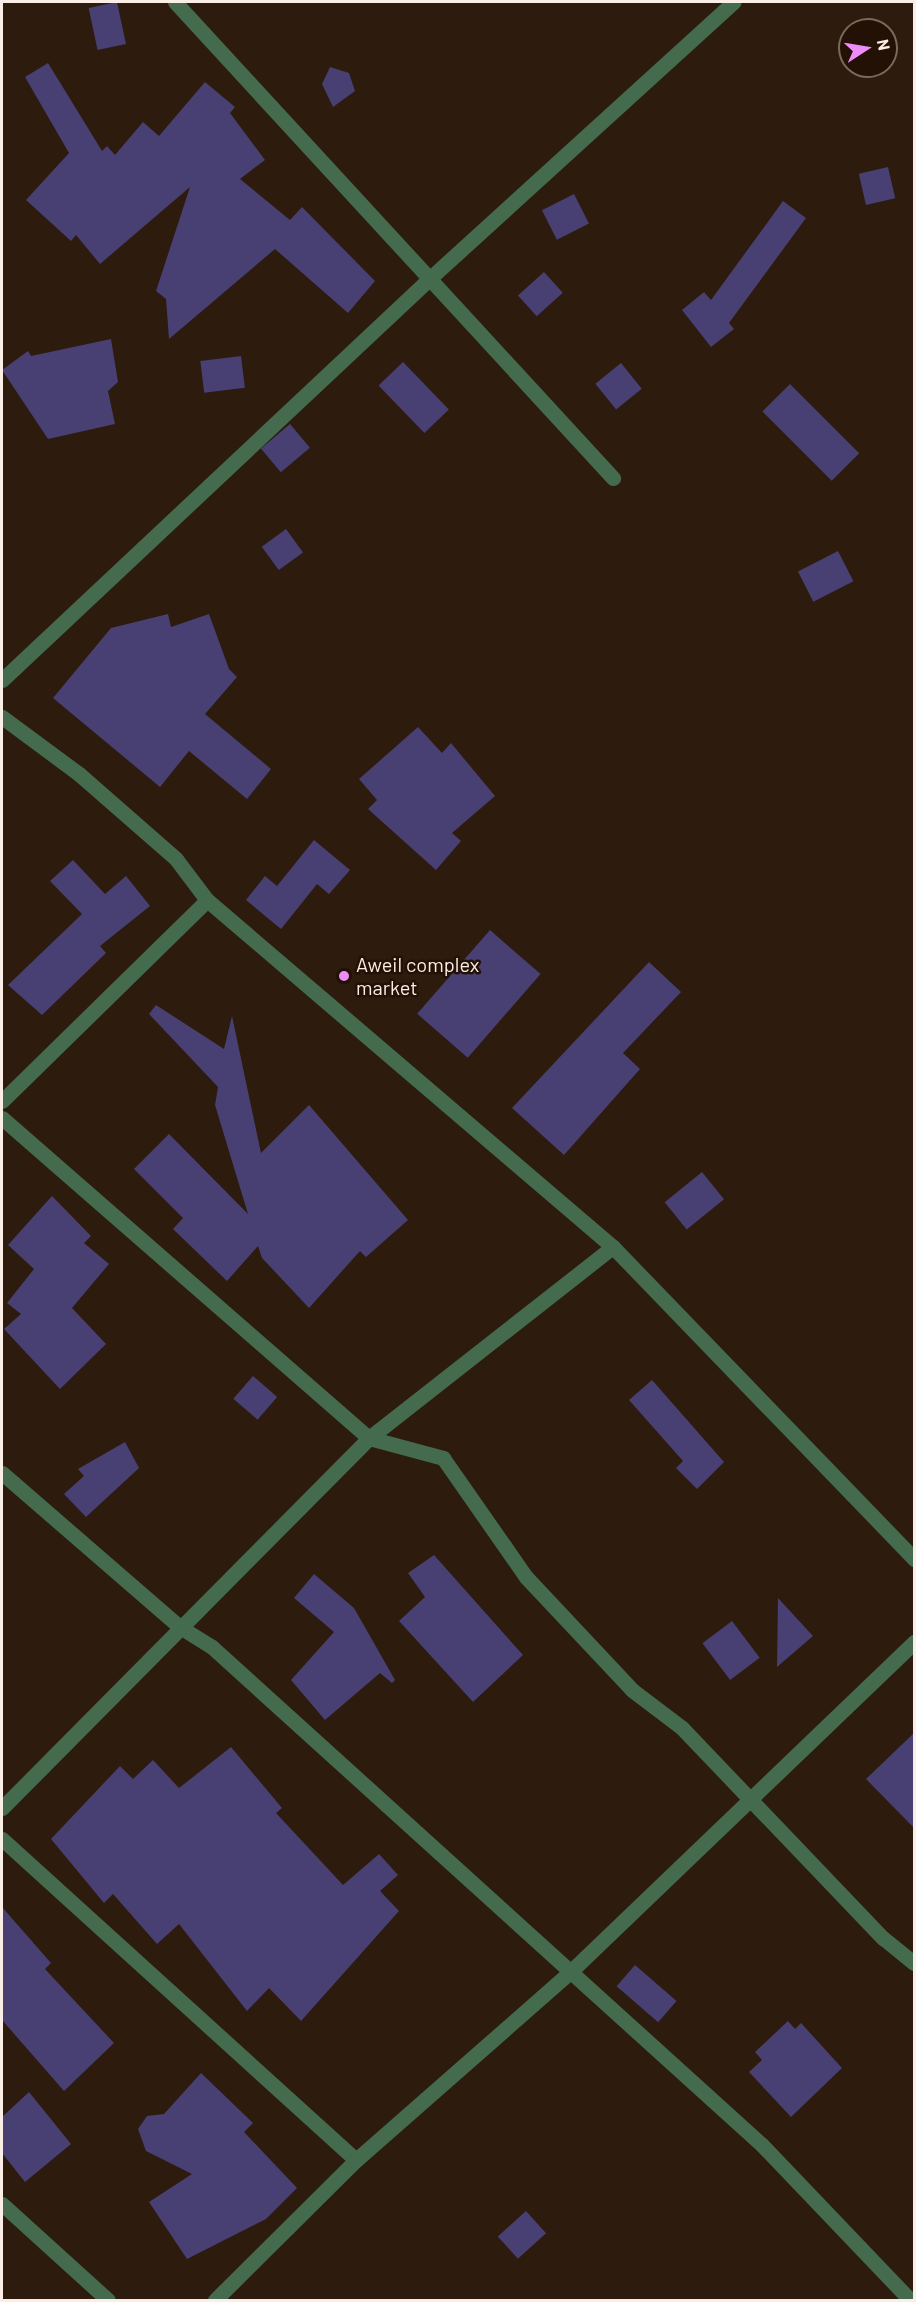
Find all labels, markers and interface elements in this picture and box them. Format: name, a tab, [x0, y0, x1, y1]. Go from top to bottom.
north arrow	[838, 18, 898, 78]
text: N	[874, 37, 895, 52]
place label: Aweil complex market	[356, 952, 479, 999]
marker: Aweil complex market	[337, 969, 351, 983]

